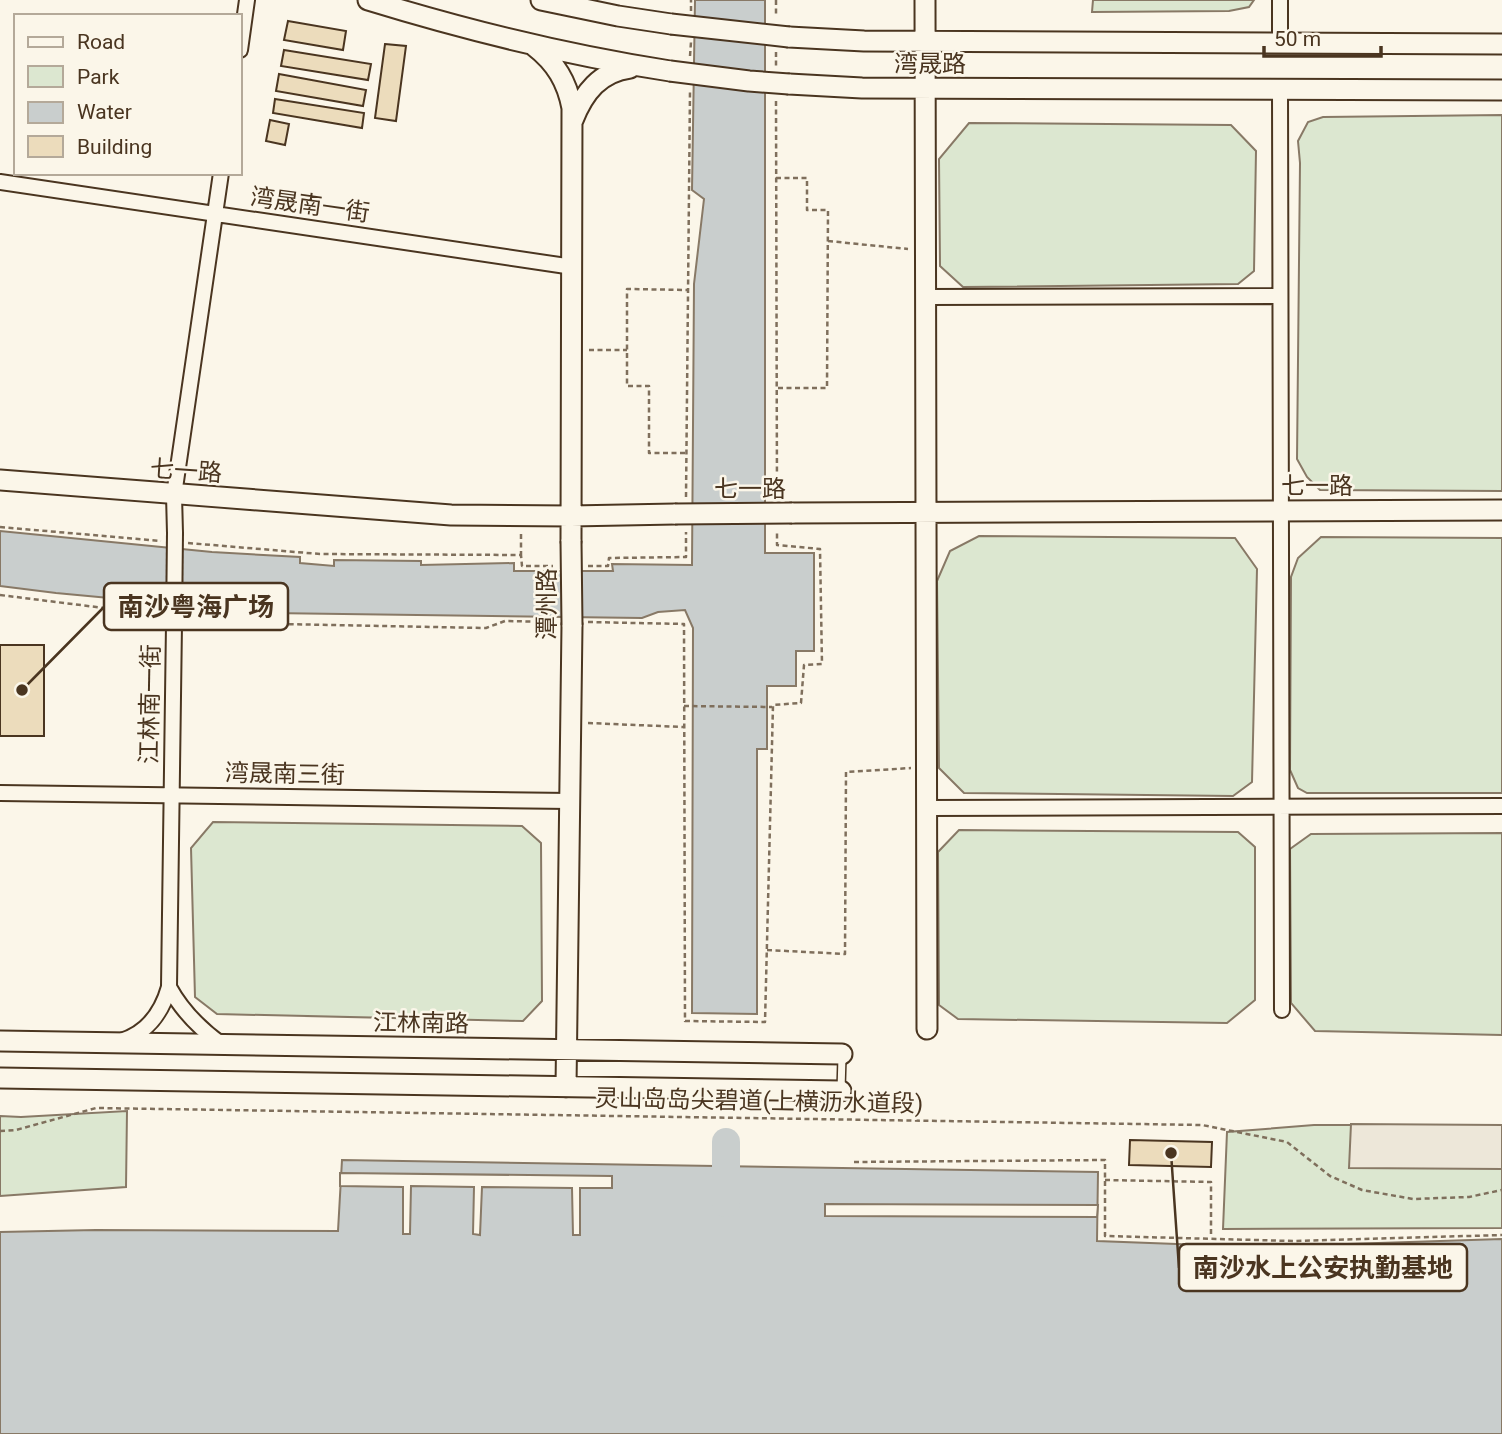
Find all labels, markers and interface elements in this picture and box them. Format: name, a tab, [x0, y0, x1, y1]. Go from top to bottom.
legend	[14, 14, 242, 175]
scale bar	[1264, 14, 1381, 58]
text: 50 m	[1274, 27, 1321, 51]
text: Road	[77, 30, 125, 54]
street label: 湾晟路	[894, 50, 966, 78]
text: Park	[77, 65, 120, 89]
text: Water	[77, 100, 132, 124]
text: Building	[77, 135, 152, 159]
street label: 湾晟南一街	[249, 183, 371, 227]
street label: 七一路	[149, 455, 223, 487]
street label: 七一路	[1281, 472, 1353, 500]
street label: 七一路	[714, 475, 786, 503]
street label: 潭州路	[533, 568, 561, 640]
callout: 南沙粤海广场	[104, 583, 288, 630]
text: 南沙粤海广场	[118, 592, 274, 622]
street label: 江林南一街	[135, 644, 165, 764]
street label: 湾晟南三街	[225, 759, 345, 789]
street label: 江林南路	[373, 1008, 469, 1038]
street label: 灵山岛岛尖碧道(上横沥水道段)	[594, 1084, 924, 1118]
callout: 南沙水上公安执勤基地	[1179, 1244, 1467, 1291]
text: 南沙水上公安执勤基地	[1193, 1253, 1453, 1283]

